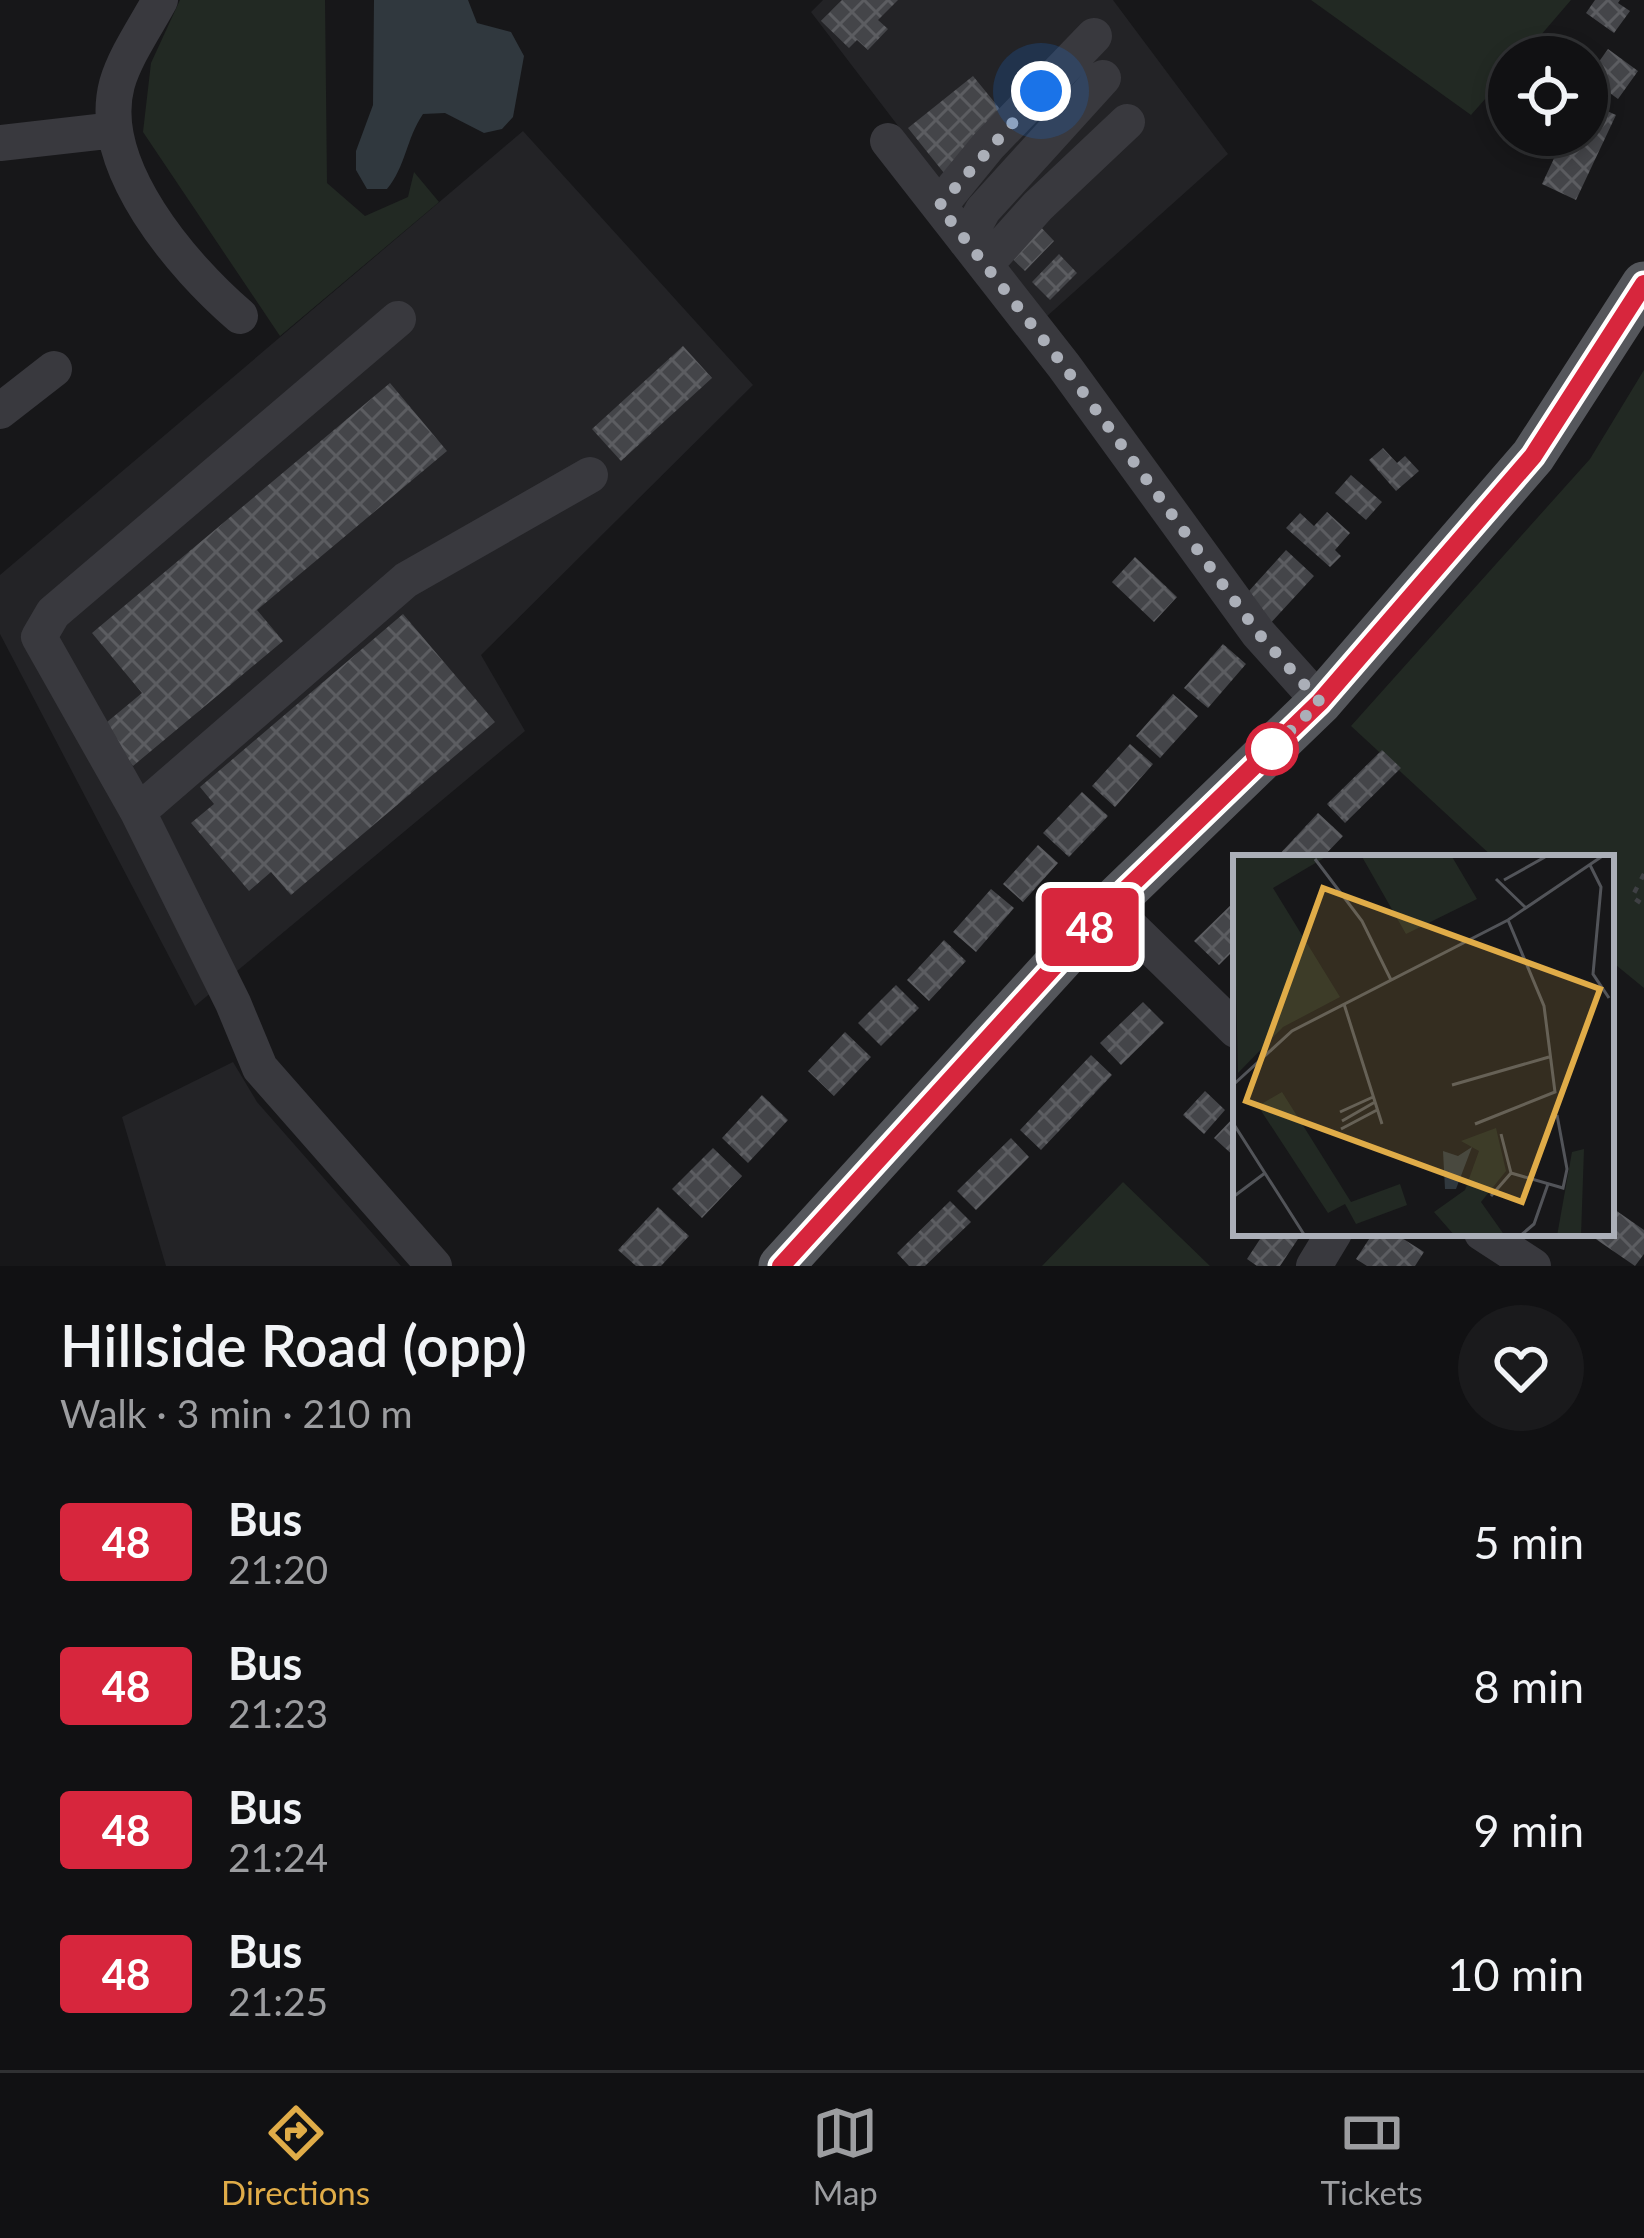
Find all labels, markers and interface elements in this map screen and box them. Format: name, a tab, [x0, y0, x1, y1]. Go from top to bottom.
map controls	[1488, 36, 1608, 156]
button: locate	[1488, 36, 1608, 156]
your location	[1011, 61, 1071, 121]
unlabelled marker	[1247, 724, 1297, 774]
inset map	[1233, 855, 1614, 1236]
line badge: 48	[1036, 888, 1144, 966]
text: 48	[1066, 902, 1114, 952]
button: heart	[1458, 1305, 1584, 1431]
text: Hillside Road (opp)	[60, 1311, 527, 1379]
text: Walk · 3 min · 210 m	[60, 1390, 413, 1436]
text: Bus	[228, 1492, 302, 1546]
text: 5 min	[1473, 1515, 1584, 1569]
text: 48	[102, 1517, 150, 1567]
text: 21:20	[228, 1546, 328, 1592]
text: Bus	[228, 1636, 302, 1690]
text: 8 min	[1473, 1659, 1584, 1713]
text: 48	[102, 1661, 150, 1711]
text: 21:23	[228, 1690, 328, 1736]
text: Bus	[228, 1780, 302, 1834]
text: 9 min	[1473, 1803, 1584, 1857]
text: 48	[102, 1805, 150, 1855]
text: 21:24	[228, 1834, 328, 1880]
text: Bus	[228, 1924, 302, 1978]
text: 10 min	[1447, 1947, 1584, 2001]
text: 48	[102, 1949, 150, 1999]
text: 21:25	[228, 1978, 328, 2024]
tab: Directions	[221, 2100, 370, 2212]
tab: Map	[812, 2100, 878, 2212]
tab: Tickets	[1321, 2100, 1423, 2212]

